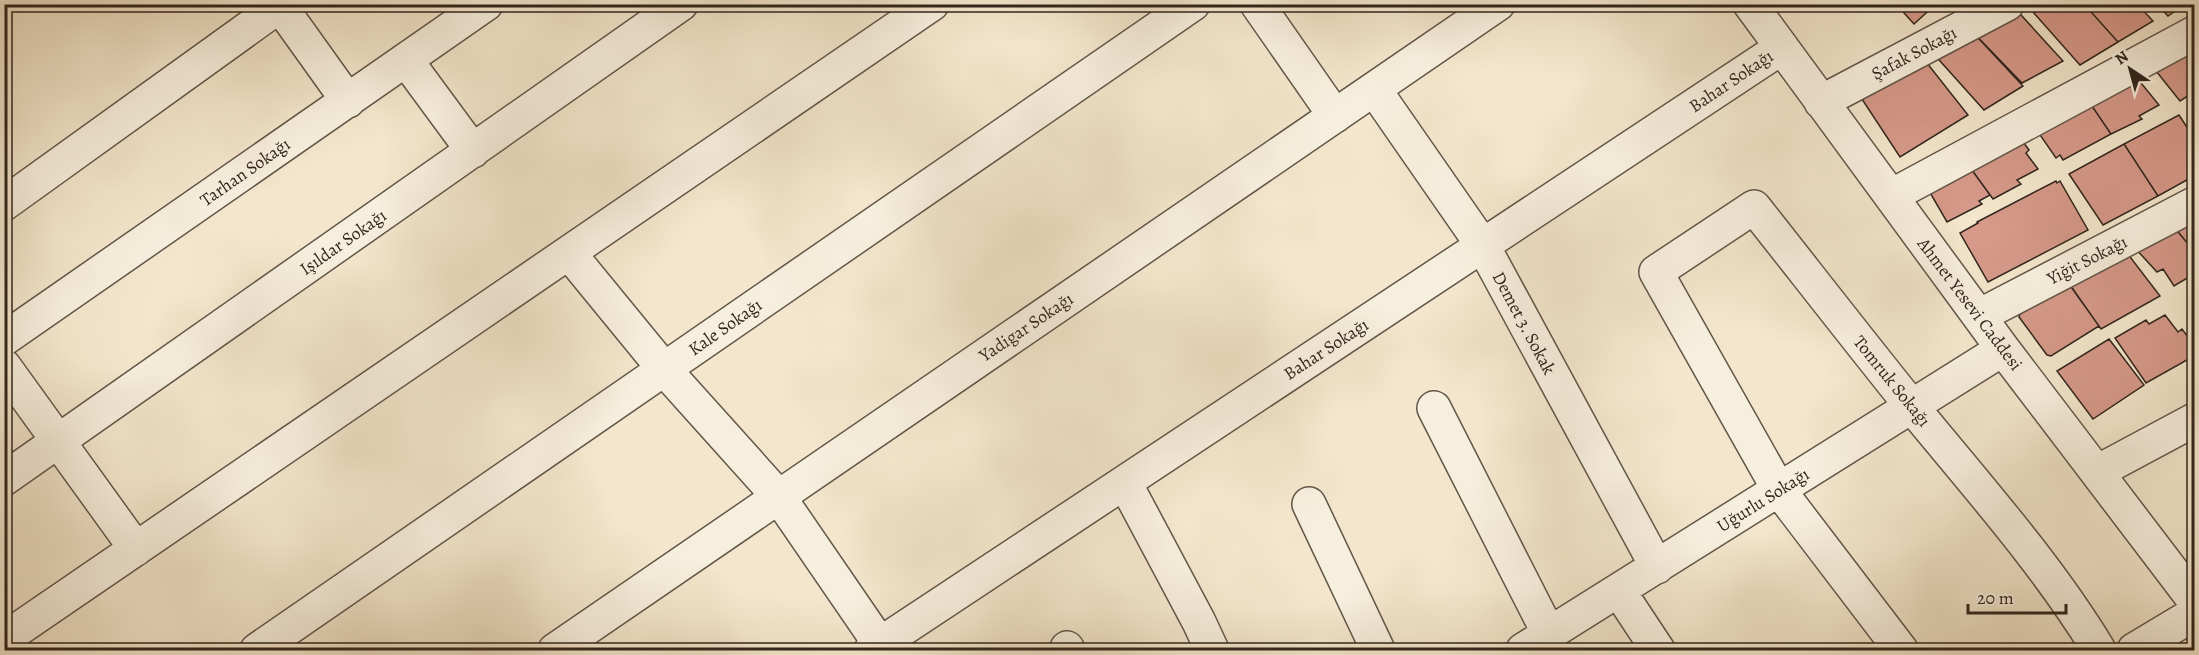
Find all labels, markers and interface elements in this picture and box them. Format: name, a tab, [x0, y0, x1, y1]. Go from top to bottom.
street label: Şafak Sokağı	[1867, 20, 1961, 86]
north arrow	[2100, 39, 2160, 99]
street label: Bahar Sokağı	[1684, 44, 1778, 118]
text: N	[2111, 45, 2133, 70]
street label: Tarhan Sokağı	[195, 132, 295, 212]
street label: Işıldar Sokağı	[295, 203, 391, 281]
street label: Yiğit Sokağı	[2042, 230, 2131, 291]
street label: Ahmet Yesevi Caddesi	[1911, 232, 2028, 375]
street label: Demet 3. Sokak	[1487, 267, 1561, 379]
street label: Yadigar Sokağı	[973, 287, 1078, 368]
street label: Kale Sokağı	[683, 293, 767, 361]
street label: Bahar Sokağı	[1279, 313, 1373, 385]
street label: Tomruk Sokağı	[1848, 330, 1936, 432]
street label: Uğurlu Sokağı	[1712, 462, 1814, 538]
scale bar	[1968, 577, 2066, 615]
text: 20 m	[1977, 586, 2014, 610]

